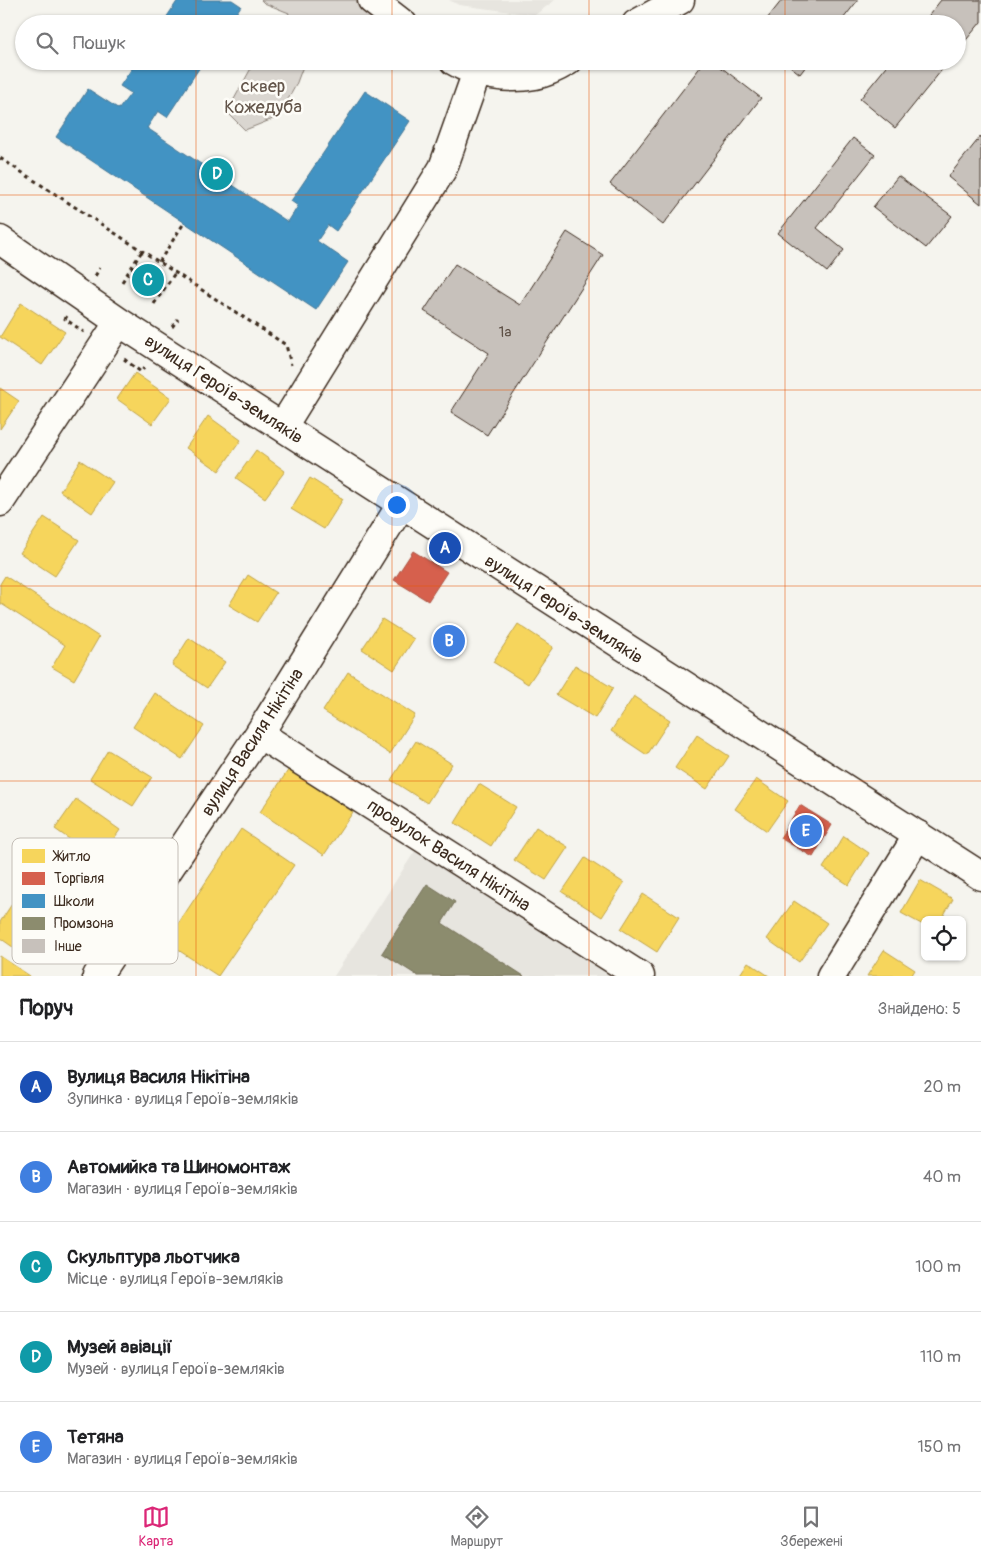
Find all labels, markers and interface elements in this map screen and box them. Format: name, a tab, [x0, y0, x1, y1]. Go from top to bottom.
search box	[15, 15, 966, 70]
icon: search	[33, 29, 61, 57]
text: Пошук	[73, 31, 126, 55]
park label: сквер Кожедуба	[224, 75, 302, 119]
pin: D	[201, 155, 233, 193]
pin: C	[132, 261, 164, 299]
house number: 1а	[499, 323, 511, 342]
street label: вулиця Героїв-земляків	[140, 329, 307, 449]
your location	[384, 492, 410, 518]
pin: A	[429, 529, 461, 567]
street label: вулиця Героїв-земляків	[480, 549, 647, 669]
pin: B	[433, 622, 465, 660]
street label: вулиця Василя Нікітіна	[196, 664, 309, 821]
street label: провулок Василя Нікітіна	[363, 794, 535, 917]
pin: E	[790, 812, 822, 850]
legend	[12, 838, 178, 964]
text: Житло	[52, 848, 91, 865]
text: Торгівля	[54, 870, 104, 887]
text: Школи	[54, 893, 94, 910]
text: Промзона	[54, 915, 114, 932]
map controls	[921, 916, 966, 961]
button: locate	[921, 916, 966, 961]
text: Інше	[54, 938, 82, 955]
text: Поруч	[20, 995, 73, 1022]
text: Знайдено: 5	[878, 999, 961, 1019]
text: Вулиця Василя Нікітіна	[67, 1065, 250, 1089]
text: A	[31, 1077, 41, 1097]
text: 20 m	[923, 1077, 961, 1097]
text: Зупинка · вулиця Героїв-земляків	[67, 1089, 299, 1109]
text: Автомийка та Шиномонтаж	[67, 1155, 290, 1179]
text: B	[31, 1167, 41, 1187]
text: 40 m	[923, 1167, 961, 1187]
text: Магазин · вулиця Героїв-земляків	[67, 1179, 298, 1199]
text: Скульптура льотчика	[67, 1245, 240, 1269]
text: C	[31, 1257, 41, 1277]
text: 100 m	[915, 1257, 961, 1277]
text: Місце · вулиця Героїв-земляків	[67, 1269, 284, 1289]
text: Музей авіації	[67, 1335, 173, 1359]
text: D	[31, 1347, 41, 1367]
text: 110 m	[920, 1347, 961, 1367]
text: Музей · вулиця Героїв-земляків	[67, 1359, 285, 1379]
text: Тетяна	[67, 1425, 124, 1449]
text: E	[32, 1437, 40, 1457]
text: 150 m	[917, 1437, 961, 1457]
text: Магазин · вулиця Героїв-земляків	[67, 1449, 298, 1469]
tab: Карта	[139, 1503, 173, 1550]
tab: Маршрут	[450, 1503, 503, 1550]
tab: Збережені	[780, 1503, 842, 1550]

